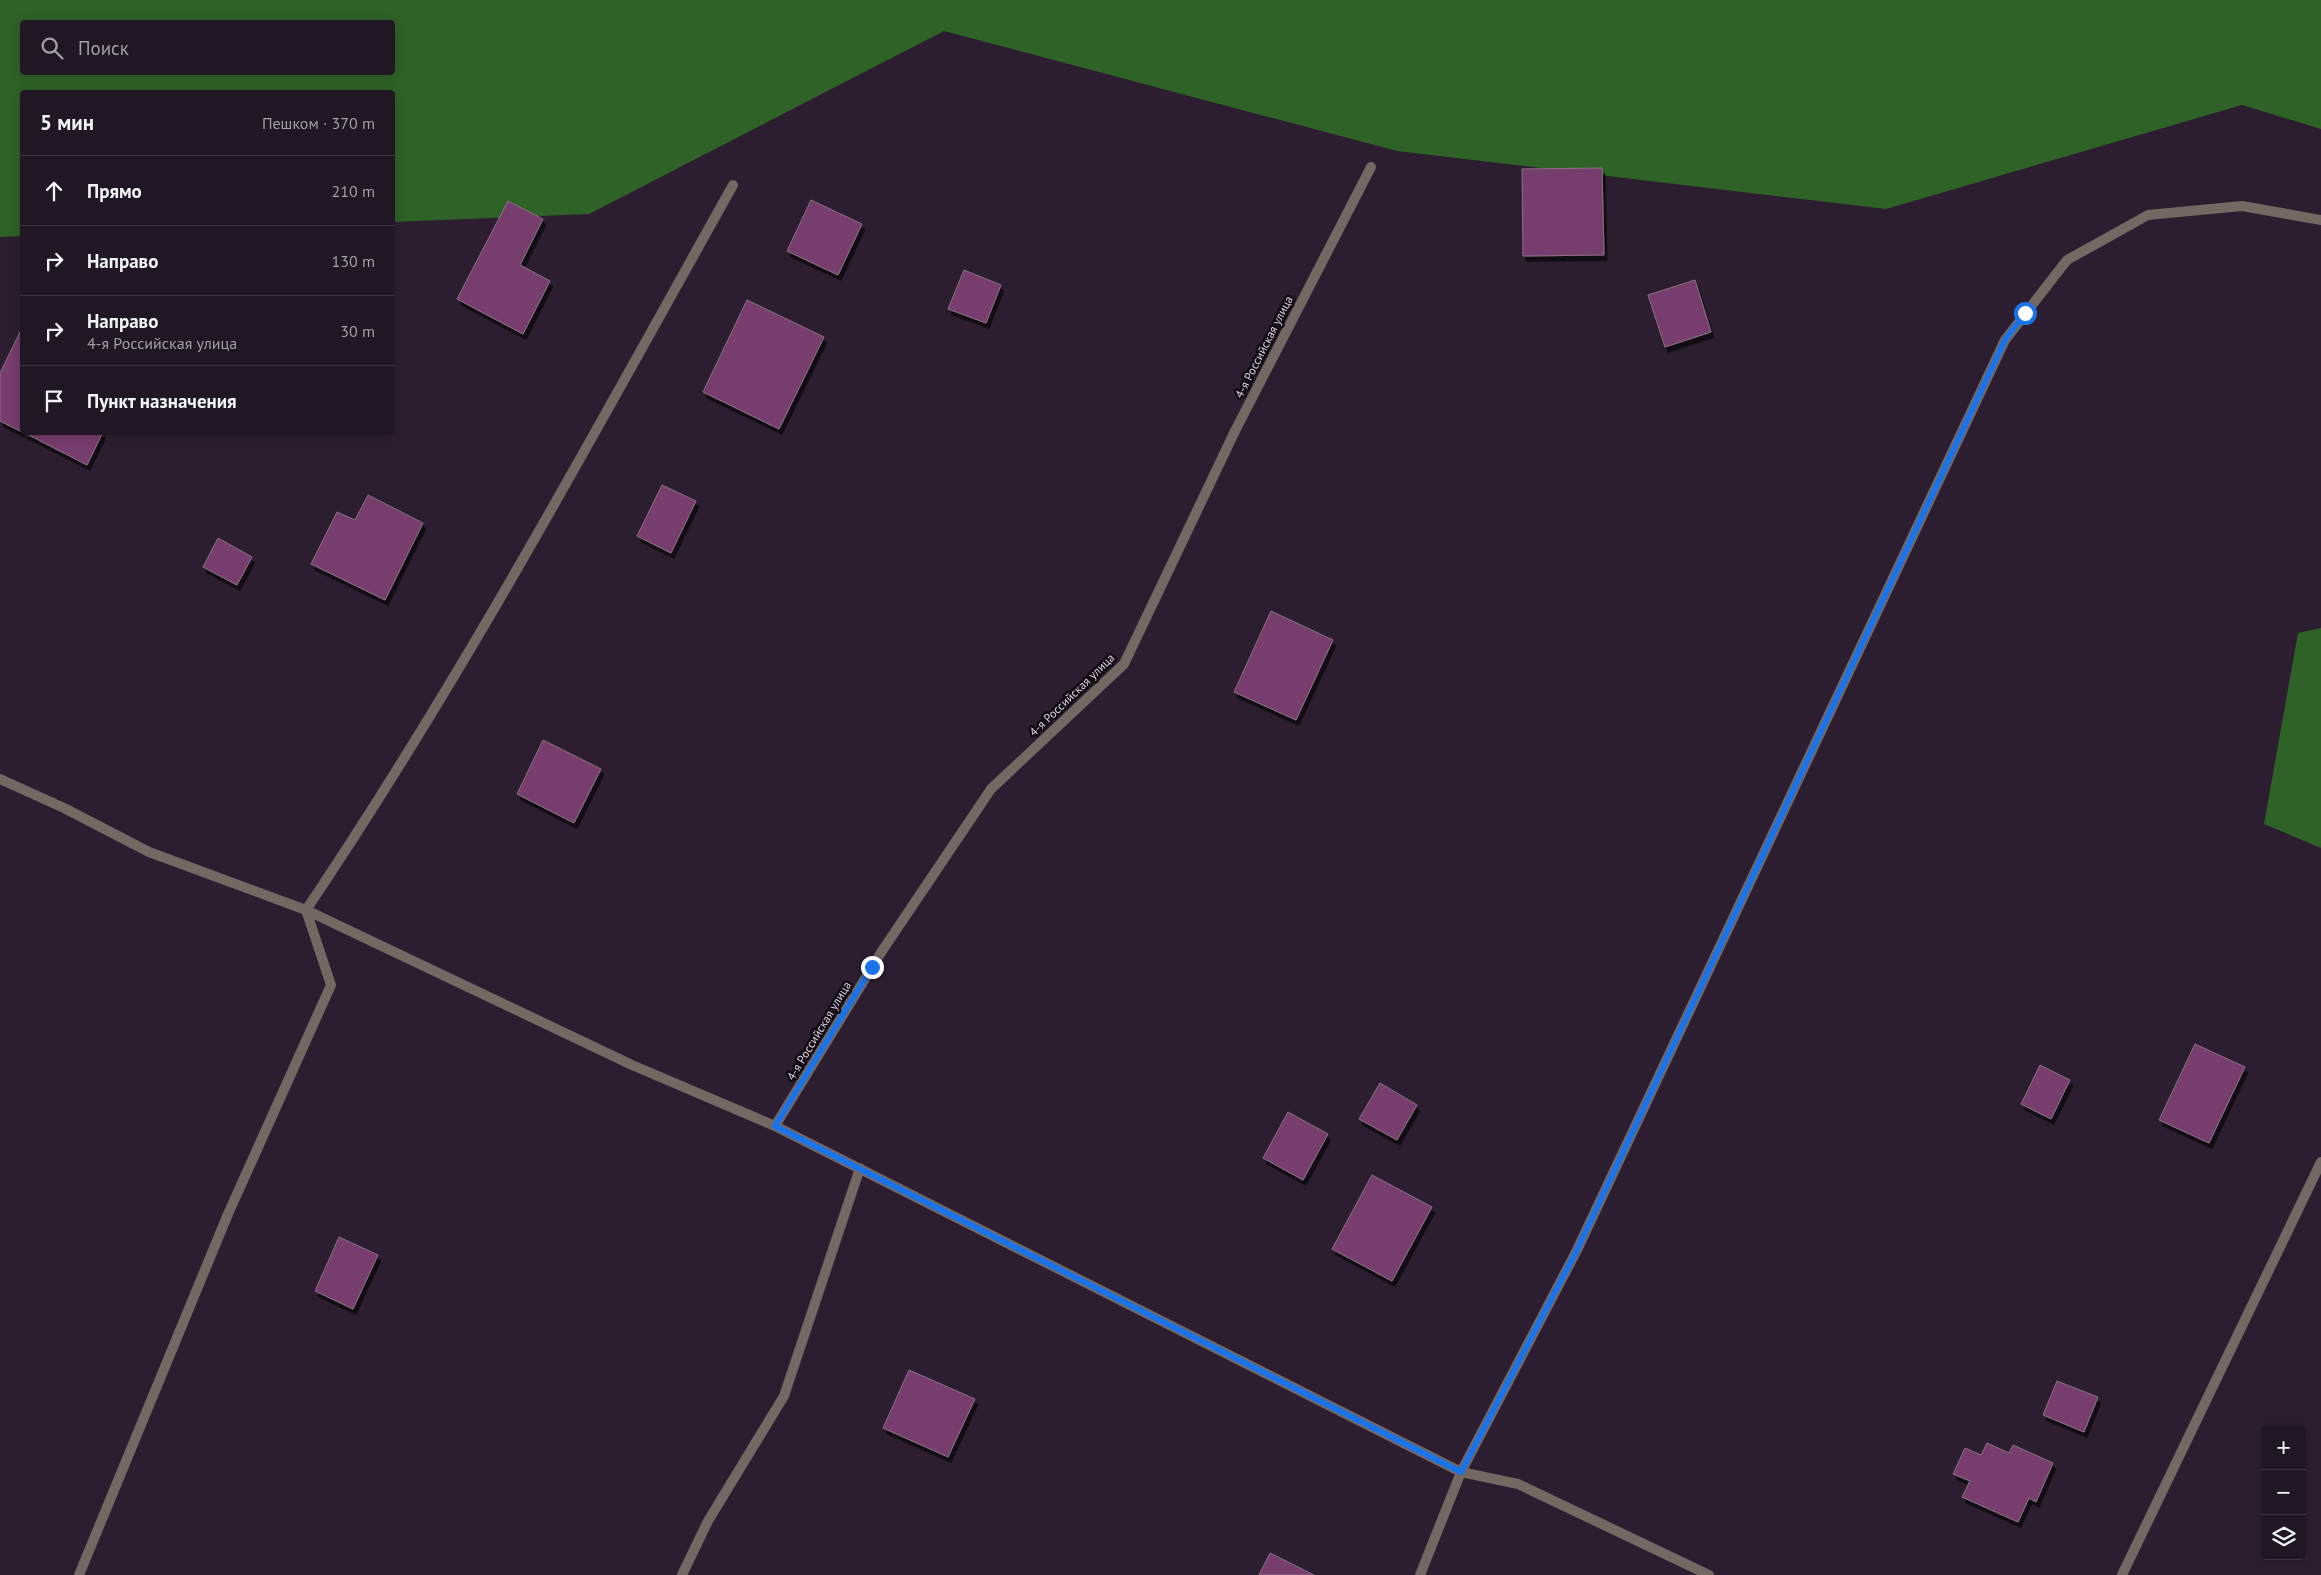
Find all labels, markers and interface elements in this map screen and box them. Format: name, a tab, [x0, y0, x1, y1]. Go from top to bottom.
search box	[20, 20, 395, 75]
icon: search	[38, 34, 66, 62]
text: Поиск	[78, 36, 129, 60]
text: 5 мин	[40, 109, 94, 136]
text: Пешком · 370 m	[262, 113, 375, 133]
icon: ahead	[40, 177, 68, 205]
text: Прямо	[87, 179, 142, 203]
text: 210 m	[332, 181, 375, 201]
icon: right	[40, 247, 68, 275]
text: Направо	[87, 249, 158, 273]
text: 130 m	[332, 251, 375, 271]
street label: 4-я Российская улица	[1231, 293, 1296, 400]
route start	[2014, 302, 2037, 325]
text: Направо	[87, 309, 158, 333]
icon: right	[40, 317, 68, 345]
text: 30 m	[340, 321, 375, 341]
text: 4-я Российская улица	[87, 333, 237, 353]
icon: arrive	[40, 387, 68, 415]
text: Пункт назначения	[87, 389, 237, 413]
street label: 4-я Российская улица	[1026, 650, 1117, 739]
route end	[861, 956, 884, 979]
street label: 4-я Российская улица	[783, 979, 854, 1083]
map controls	[2261, 1425, 2306, 1560]
button: +	[2261, 1425, 2306, 1470]
button: −	[2261, 1470, 2306, 1515]
button: layers	[2261, 1515, 2306, 1560]

